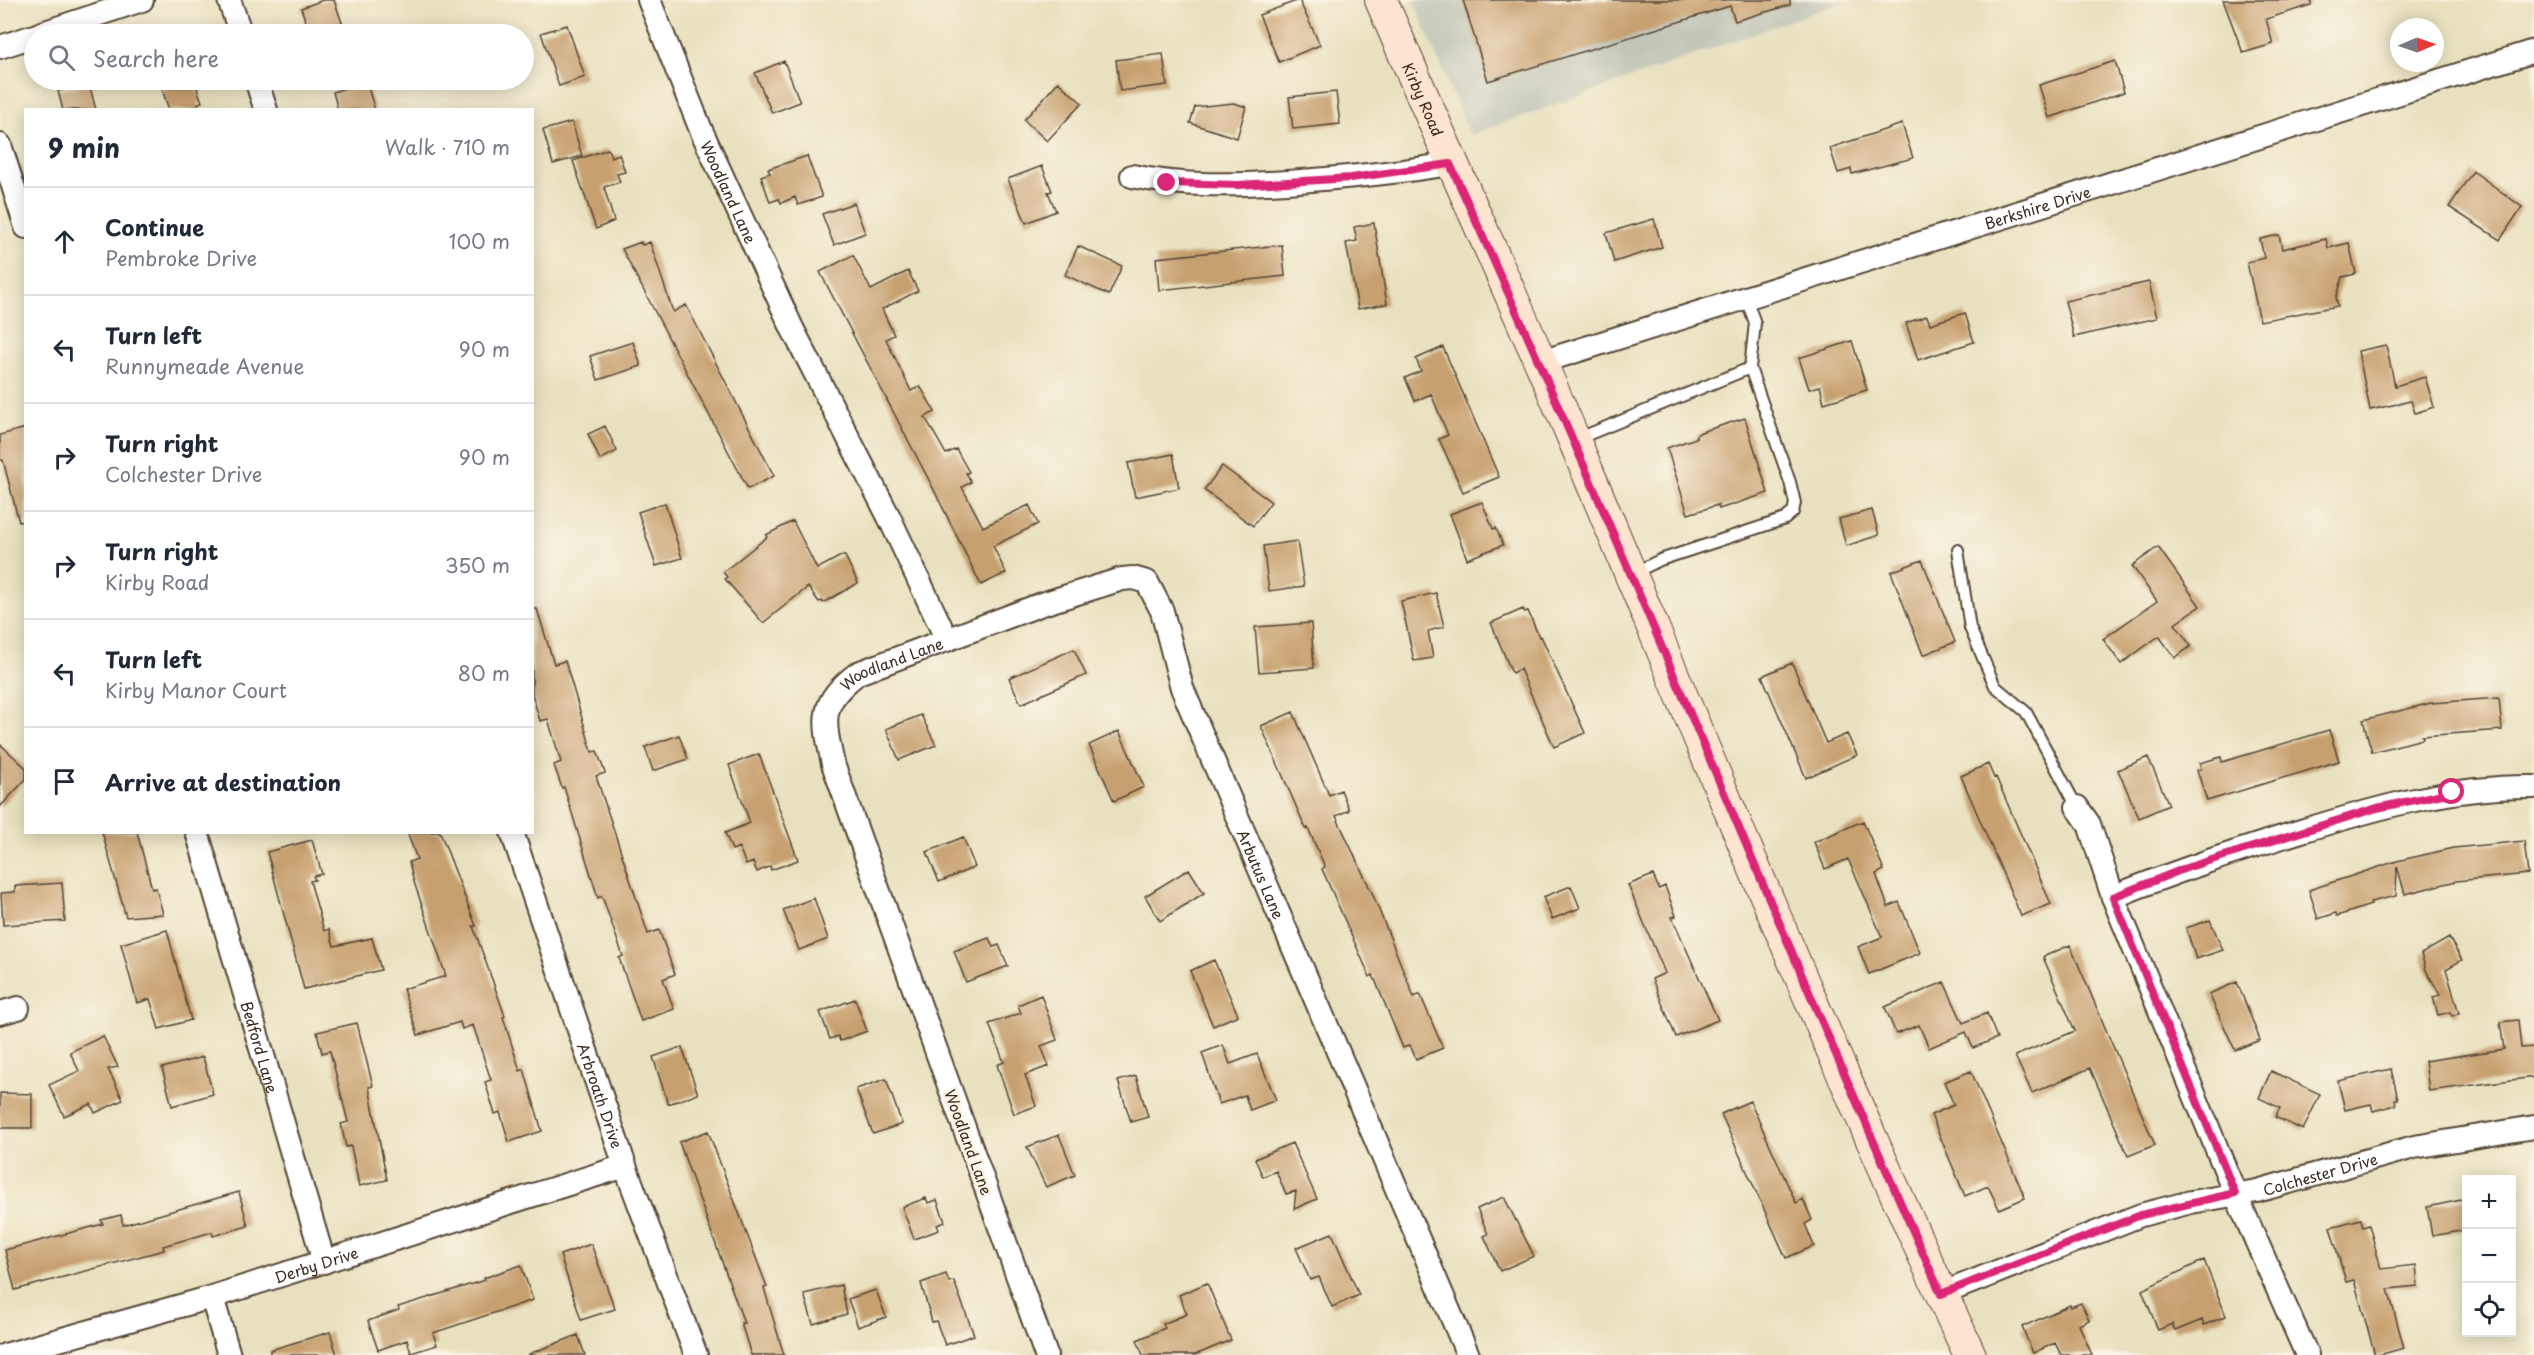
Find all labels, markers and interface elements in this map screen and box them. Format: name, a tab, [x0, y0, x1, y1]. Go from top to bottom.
north arrow	[2390, 18, 2444, 72]
search box	[24, 24, 534, 90]
icon: search	[45, 41, 78, 74]
text: Search here	[93, 41, 219, 74]
street label: Kirby Road	[1398, 59, 1450, 140]
text: 9 min	[48, 128, 120, 167]
text: Walk · 710 m	[385, 132, 510, 162]
street label: Woodland Lane	[696, 136, 763, 247]
route end	[1153, 169, 1179, 195]
street label: Berkshire Drive	[1981, 179, 2093, 234]
text: Continue	[105, 210, 204, 243]
icon: ahead	[48, 225, 81, 258]
text: 100 m	[449, 226, 510, 256]
text: Pembroke Drive	[105, 243, 257, 273]
text: Turn left	[105, 318, 202, 351]
icon: left	[48, 333, 81, 366]
text: 90 m	[459, 334, 510, 364]
text: Runnymeade Avenue	[105, 351, 304, 381]
text: Turn right	[105, 426, 218, 459]
icon: right	[48, 441, 81, 474]
text: 90 m	[459, 442, 510, 472]
text: Colchester Drive	[105, 459, 262, 489]
text: Turn right	[105, 534, 218, 567]
icon: right	[48, 549, 81, 582]
text: 350 m	[445, 550, 510, 580]
text: Kirby Road	[105, 567, 209, 597]
street label: Woodland Lane	[834, 631, 946, 695]
text: Turn left	[105, 642, 202, 675]
icon: left	[48, 657, 81, 690]
text: 80 m	[458, 658, 510, 688]
text: Kirby Manor Court	[105, 675, 287, 705]
icon: arrive	[48, 765, 81, 798]
text: Arrive at destination	[105, 765, 341, 798]
route start	[2438, 778, 2464, 804]
street label: Arbutus Lane	[1232, 826, 1291, 922]
street label: Bedford Lane	[236, 998, 285, 1096]
street label: Arbroath Drive	[573, 1040, 630, 1151]
street label: Woodland Lane	[939, 1086, 999, 1198]
street label: Colchester Drive	[2260, 1146, 2380, 1200]
map controls	[2462, 1175, 2516, 1337]
button: +	[2462, 1175, 2516, 1229]
button: −	[2462, 1229, 2516, 1283]
street label: Derby Drive	[271, 1240, 361, 1288]
button: locate	[2462, 1283, 2516, 1337]

